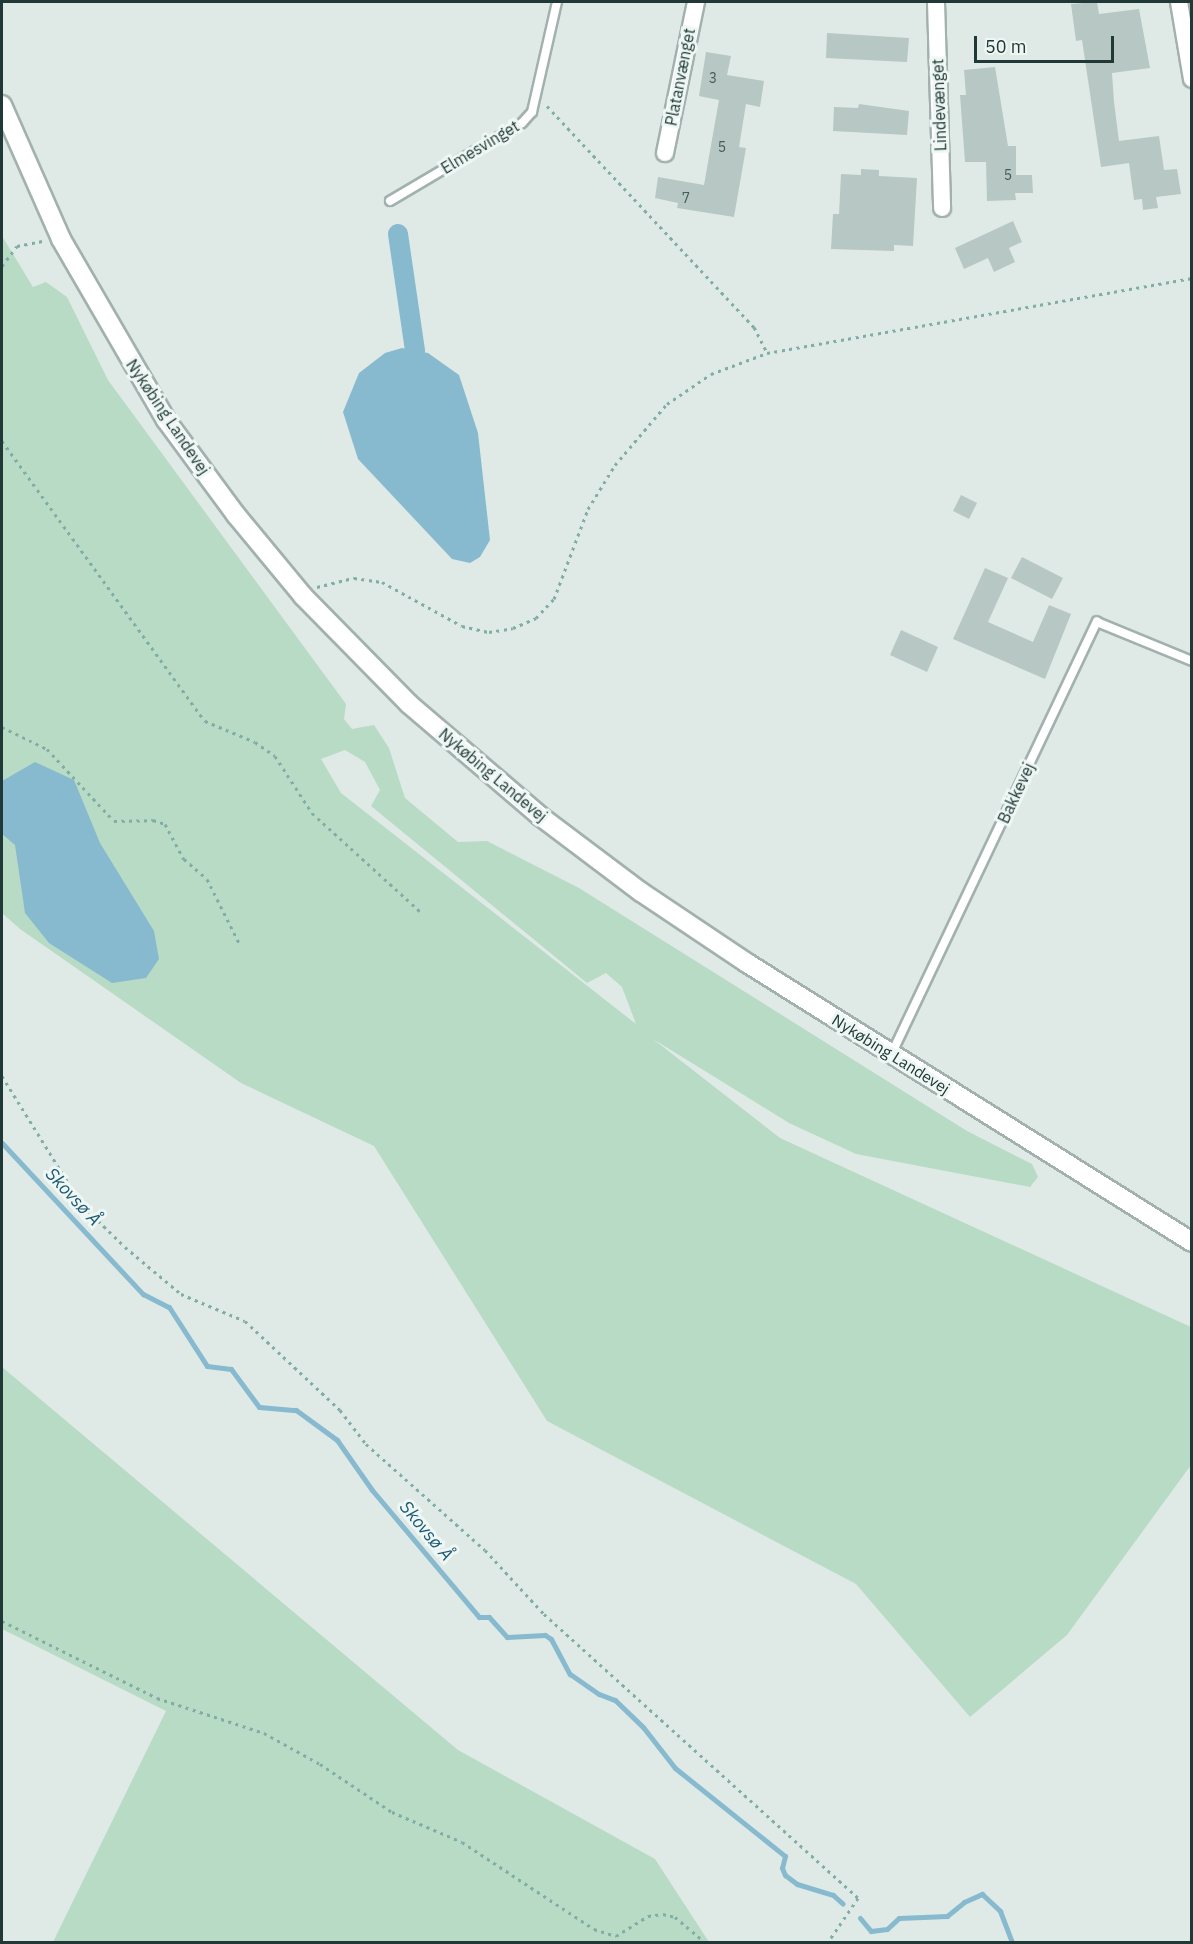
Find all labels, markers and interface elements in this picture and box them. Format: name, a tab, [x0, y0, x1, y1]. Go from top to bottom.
scale bar	[977, 24, 1116, 62]
street label: Platanvænget	[661, 27, 699, 127]
text: 50 m	[985, 35, 1027, 58]
street label: Lindevænget	[928, 58, 950, 152]
house number: 3	[709, 70, 717, 86]
street label: Elmesvinget	[437, 116, 523, 178]
house number: 5	[718, 139, 726, 155]
house number: 5	[1004, 167, 1012, 183]
house number: 7	[682, 190, 690, 206]
street label: Nykøbing Landevej	[122, 356, 214, 478]
street label: Nykøbing Landevej	[435, 724, 551, 826]
street label: Bakkevej	[994, 760, 1038, 826]
street label: Nykøbing Landevej	[829, 1010, 953, 1098]
water label: Skovsø Å	[41, 1164, 105, 1230]
water label: Skovsø Å	[395, 1497, 457, 1565]

